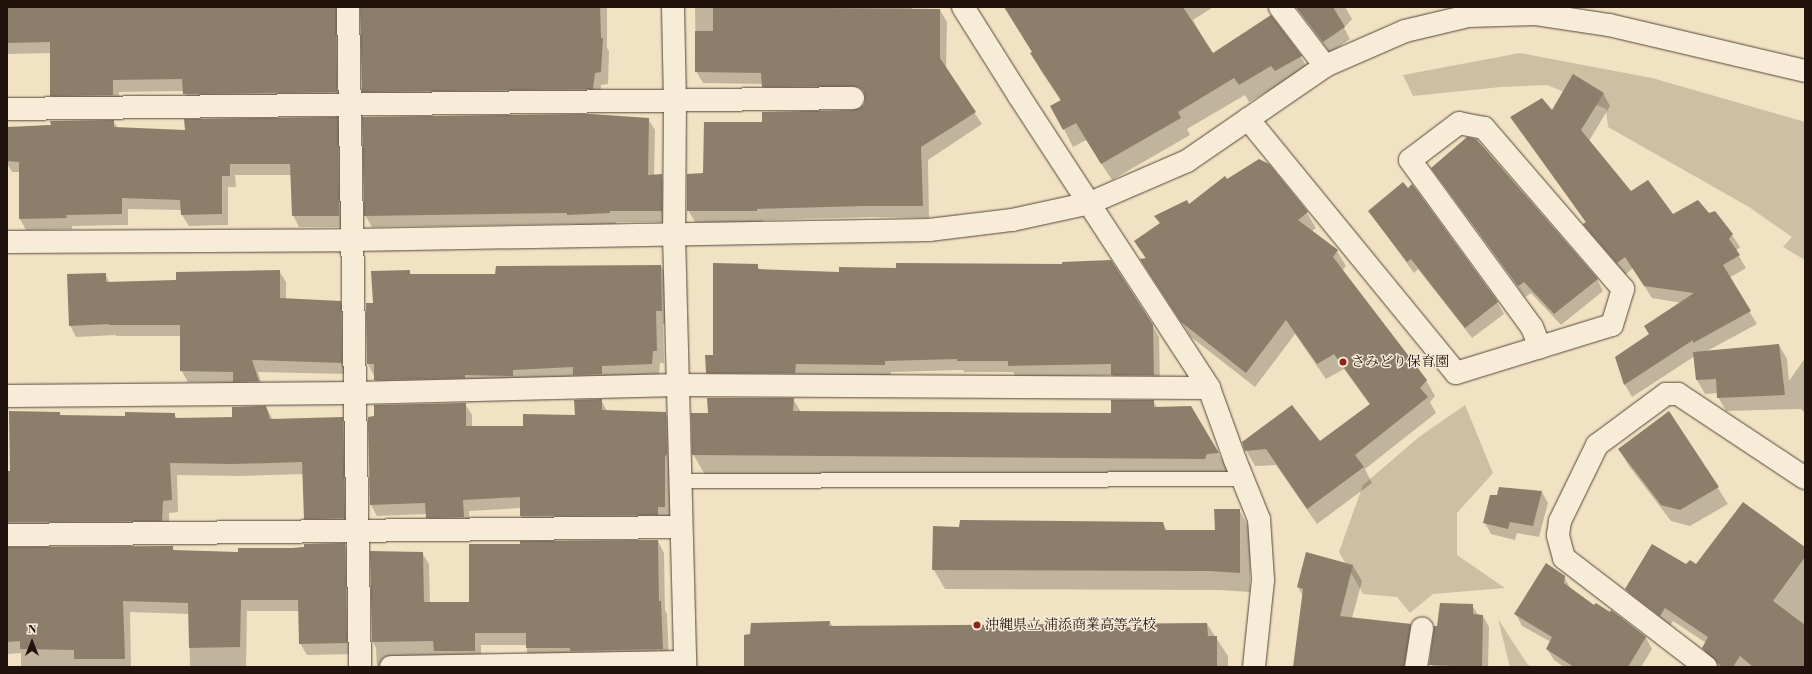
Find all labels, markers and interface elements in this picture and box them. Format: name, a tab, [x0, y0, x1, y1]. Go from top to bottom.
place label: さみどり保育園	[1351, 354, 1449, 370]
marker: さみどり保育園	[1338, 357, 1348, 367]
place label: 沖縄県立 浦添商業高等学校	[985, 617, 1156, 633]
marker: 沖縄県立 浦添商業高等学校	[972, 620, 982, 630]
north arrow	[12, 622, 52, 662]
text: N	[28, 623, 36, 637]

